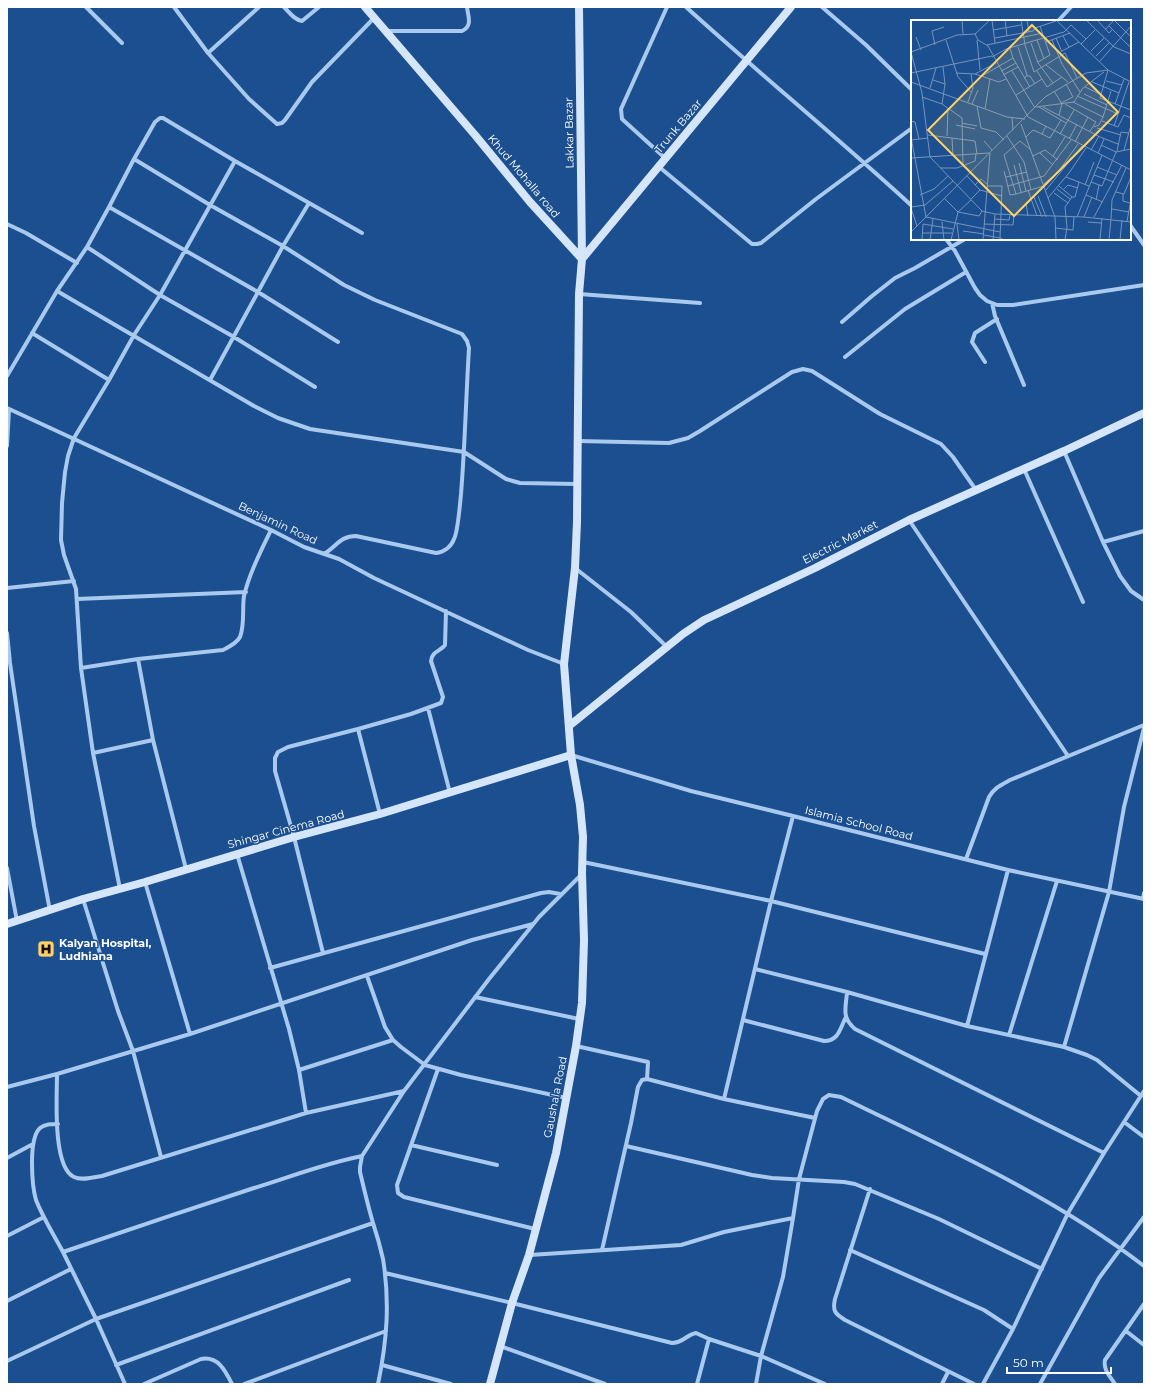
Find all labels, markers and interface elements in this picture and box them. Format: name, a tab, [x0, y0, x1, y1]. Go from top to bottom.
inset map	[911, 20, 1131, 240]
street label: Trunk Bazar	[651, 96, 705, 156]
street label: Lakkar Bazar	[561, 97, 577, 169]
street label: Khud Mohalla road	[485, 131, 563, 221]
street label: Benjamin Road	[236, 499, 320, 547]
street label: Electric Market	[800, 517, 881, 567]
street label: Islamia School Road	[804, 803, 914, 843]
street label: Shingar Cinema Road	[226, 807, 346, 851]
place label: Kalyan Hospital, Ludhiana	[59, 936, 151, 963]
hospital icon: Kalyan Hospital, Ludhiana	[36, 939, 56, 959]
street label: Gaushala Road	[540, 1055, 570, 1139]
scale bar	[1007, 1349, 1111, 1375]
text: 50 m	[1013, 1355, 1044, 1370]

